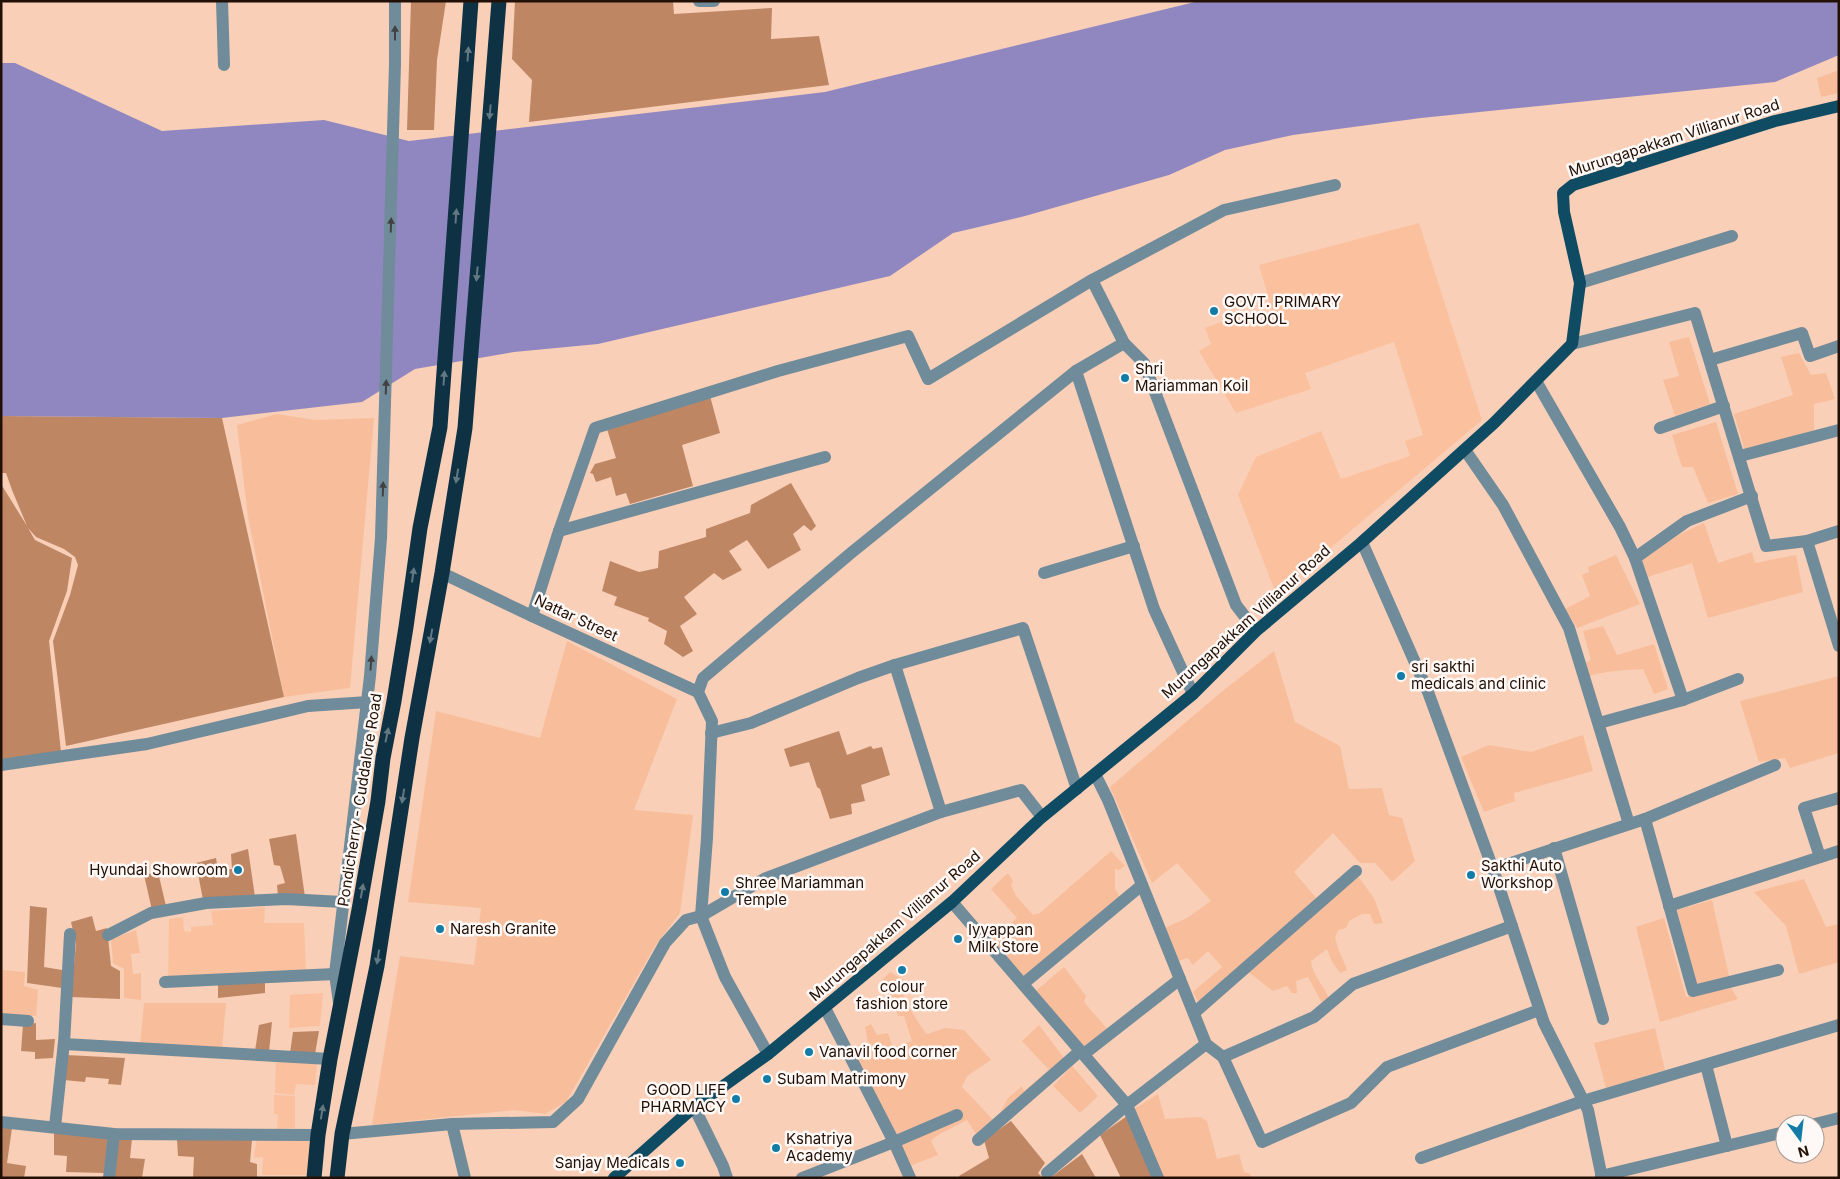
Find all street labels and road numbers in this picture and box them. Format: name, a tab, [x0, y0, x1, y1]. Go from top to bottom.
street label: Murungapakkam Villianur Road	[1566, 94, 1782, 181]
street label: Murungapakkam Villianur Road	[1157, 541, 1334, 702]
street label: Nattar Street	[531, 590, 621, 645]
street label: Pondicherry - Cuddalore Road	[333, 692, 386, 908]
street label: Murungapakkam Villianur Road	[805, 846, 984, 1005]

